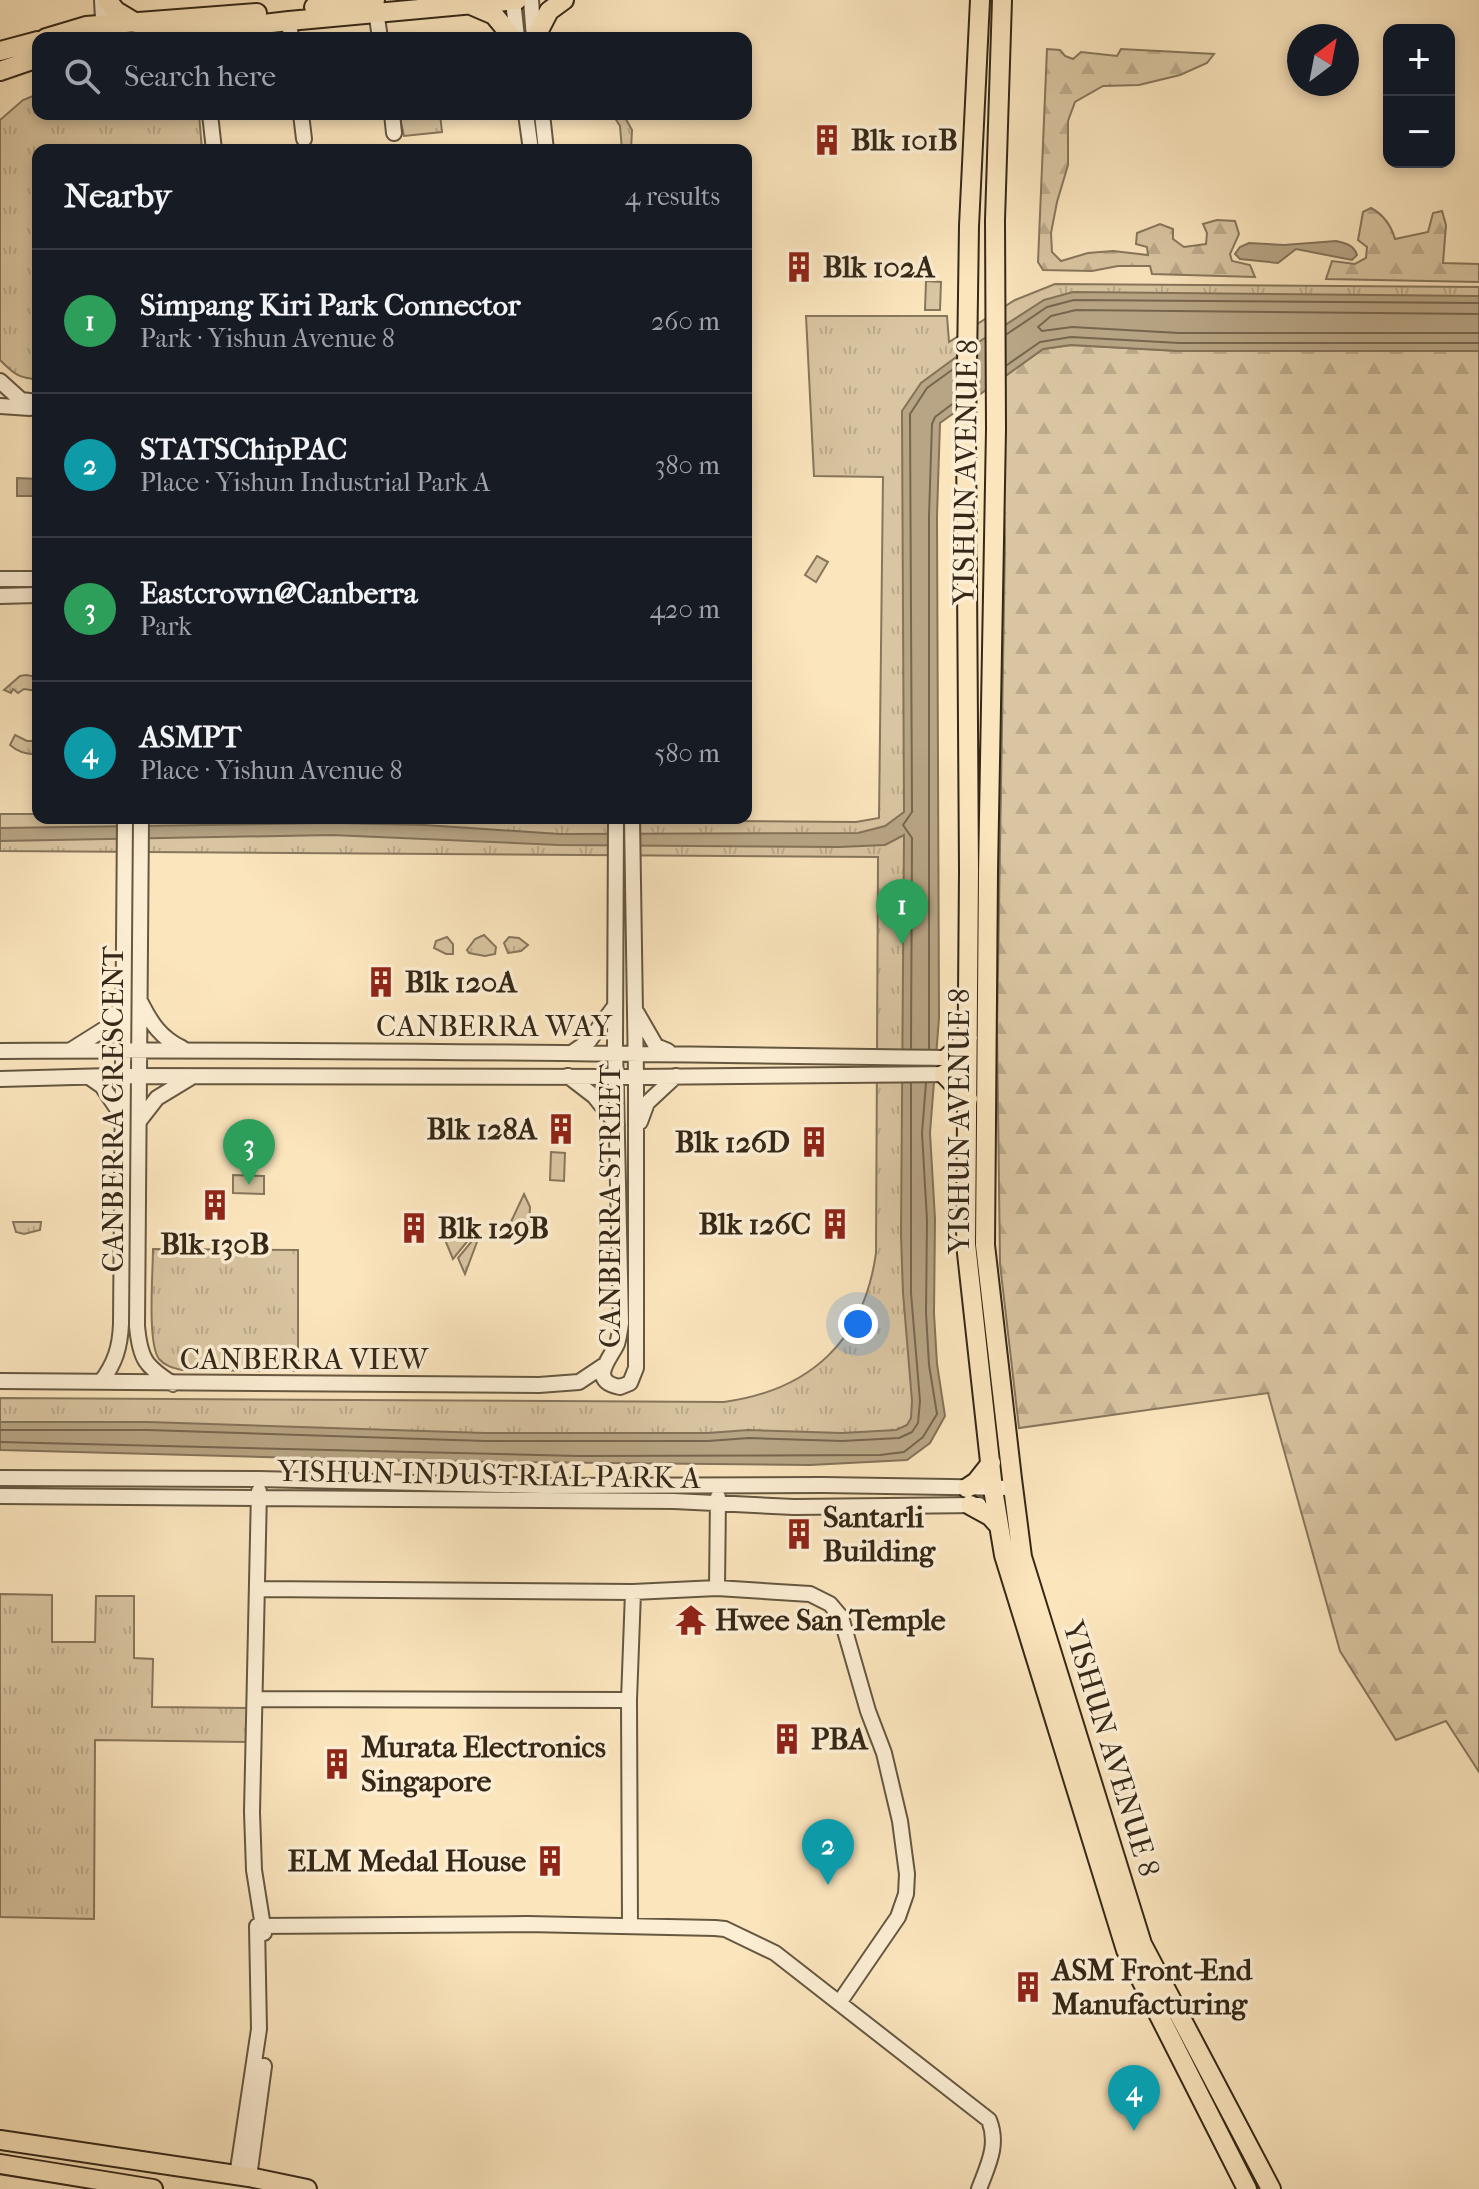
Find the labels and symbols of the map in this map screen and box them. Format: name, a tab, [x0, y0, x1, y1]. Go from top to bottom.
north arrow	[1287, 24, 1359, 96]
building icon: Blk 101B	[810, 123, 844, 157]
place label: Blk 101B	[851, 123, 958, 158]
building icon: Blk 102A	[782, 250, 816, 284]
place label: Blk 102A	[823, 250, 936, 285]
street label: YISHUN AVENUE 8	[946, 339, 986, 606]
pin: 1	[876, 879, 928, 945]
street label: CANBERRA CRESCENT	[96, 945, 131, 1272]
building icon: Blk 120A	[364, 965, 398, 999]
place label: Blk 120A	[405, 965, 518, 1000]
street label: YISHUN AVENUE 8	[942, 988, 977, 1255]
street label: CANBERRA WAY	[376, 1009, 614, 1044]
street label: CANBERRA STREET	[593, 1063, 628, 1348]
place label: Blk 128A	[427, 1112, 539, 1147]
building icon: Blk 128A	[544, 1112, 578, 1146]
pin: 3	[223, 1119, 275, 1185]
place label: Blk 126D	[675, 1125, 790, 1160]
building icon: Blk 126D	[797, 1125, 831, 1159]
building icon: Blk 130B	[198, 1188, 232, 1222]
place label: Blk 126C	[699, 1207, 811, 1242]
building icon: Blk 126C	[818, 1207, 852, 1241]
building icon: Blk 129B	[397, 1211, 431, 1245]
place label: Blk 129B	[438, 1211, 549, 1246]
place label: Blk 130B	[161, 1227, 269, 1262]
your location	[838, 1304, 878, 1344]
street label: CANBERRA VIEW	[180, 1342, 430, 1377]
street label: YISHUN INDUSTRIAL PARK A	[276, 1454, 702, 1496]
place label: Santarli Building	[823, 1500, 936, 1569]
building icon: Santarli Building	[782, 1517, 816, 1551]
temple icon: Hwee San Temple	[674, 1603, 708, 1637]
place label: Hwee San Temple	[715, 1603, 946, 1638]
street label: YISHUN AVENUE 8	[1055, 1616, 1167, 1881]
building icon: PBA	[770, 1722, 804, 1756]
place label: PBA	[811, 1722, 870, 1757]
place label: Murata Electronics Singapore	[361, 1730, 606, 1799]
building icon: Murata Electronics Singapore	[320, 1747, 354, 1781]
pin: 2	[802, 1819, 854, 1885]
place label: ELM Medal House	[288, 1844, 526, 1879]
building icon: ELM Medal House	[533, 1844, 567, 1878]
place label: ASM Front-End Manufacturing	[1050, 1953, 1254, 2022]
building icon: ASM Front-End Manufacturing	[1011, 1970, 1045, 2004]
pin: 4	[1108, 2065, 1160, 2131]

